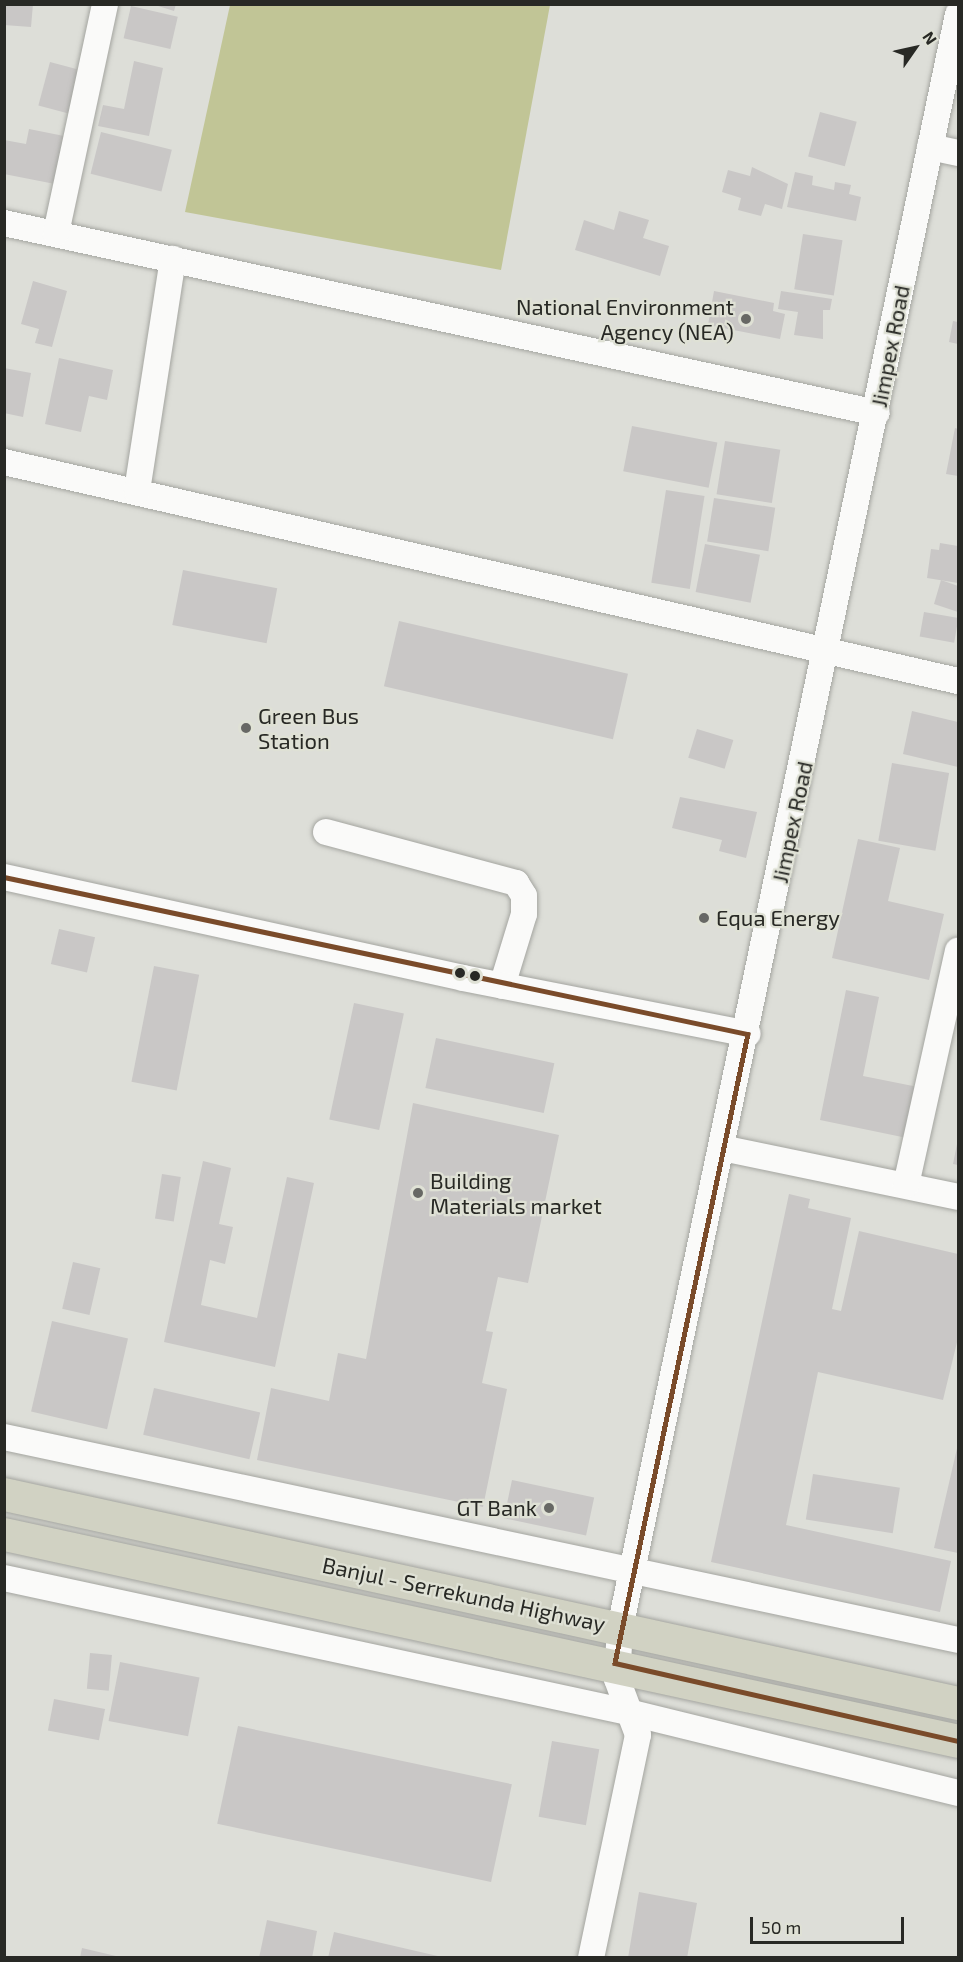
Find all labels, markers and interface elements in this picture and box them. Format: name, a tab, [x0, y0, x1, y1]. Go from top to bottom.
north arrow	[885, 18, 945, 78]
text: N	[919, 28, 941, 48]
street label: Jimpex Road	[865, 283, 915, 409]
place label: National Environment Agency (NEA)	[515, 293, 734, 344]
marker: National Environment Agency (NEA)	[739, 312, 753, 326]
place label: Green Bus Station	[258, 702, 359, 754]
marker: Green Bus Station	[239, 721, 253, 735]
street label: Jimpex Road	[766, 759, 818, 885]
place label: Equa Energy	[716, 905, 840, 931]
marker: Equa Energy	[697, 911, 711, 925]
unlabelled marker	[454, 967, 466, 979]
unlabelled marker	[469, 970, 481, 982]
place label: Building Materials market	[430, 1167, 602, 1218]
marker: Building Materials market	[411, 1186, 425, 1200]
place label: GT Bank	[456, 1495, 537, 1521]
marker: GT Bank	[542, 1501, 556, 1515]
street label: Banjul - Serrekunda Highway	[320, 1551, 608, 1637]
scale bar	[753, 1905, 908, 1943]
text: 50 m	[761, 1916, 801, 1938]

